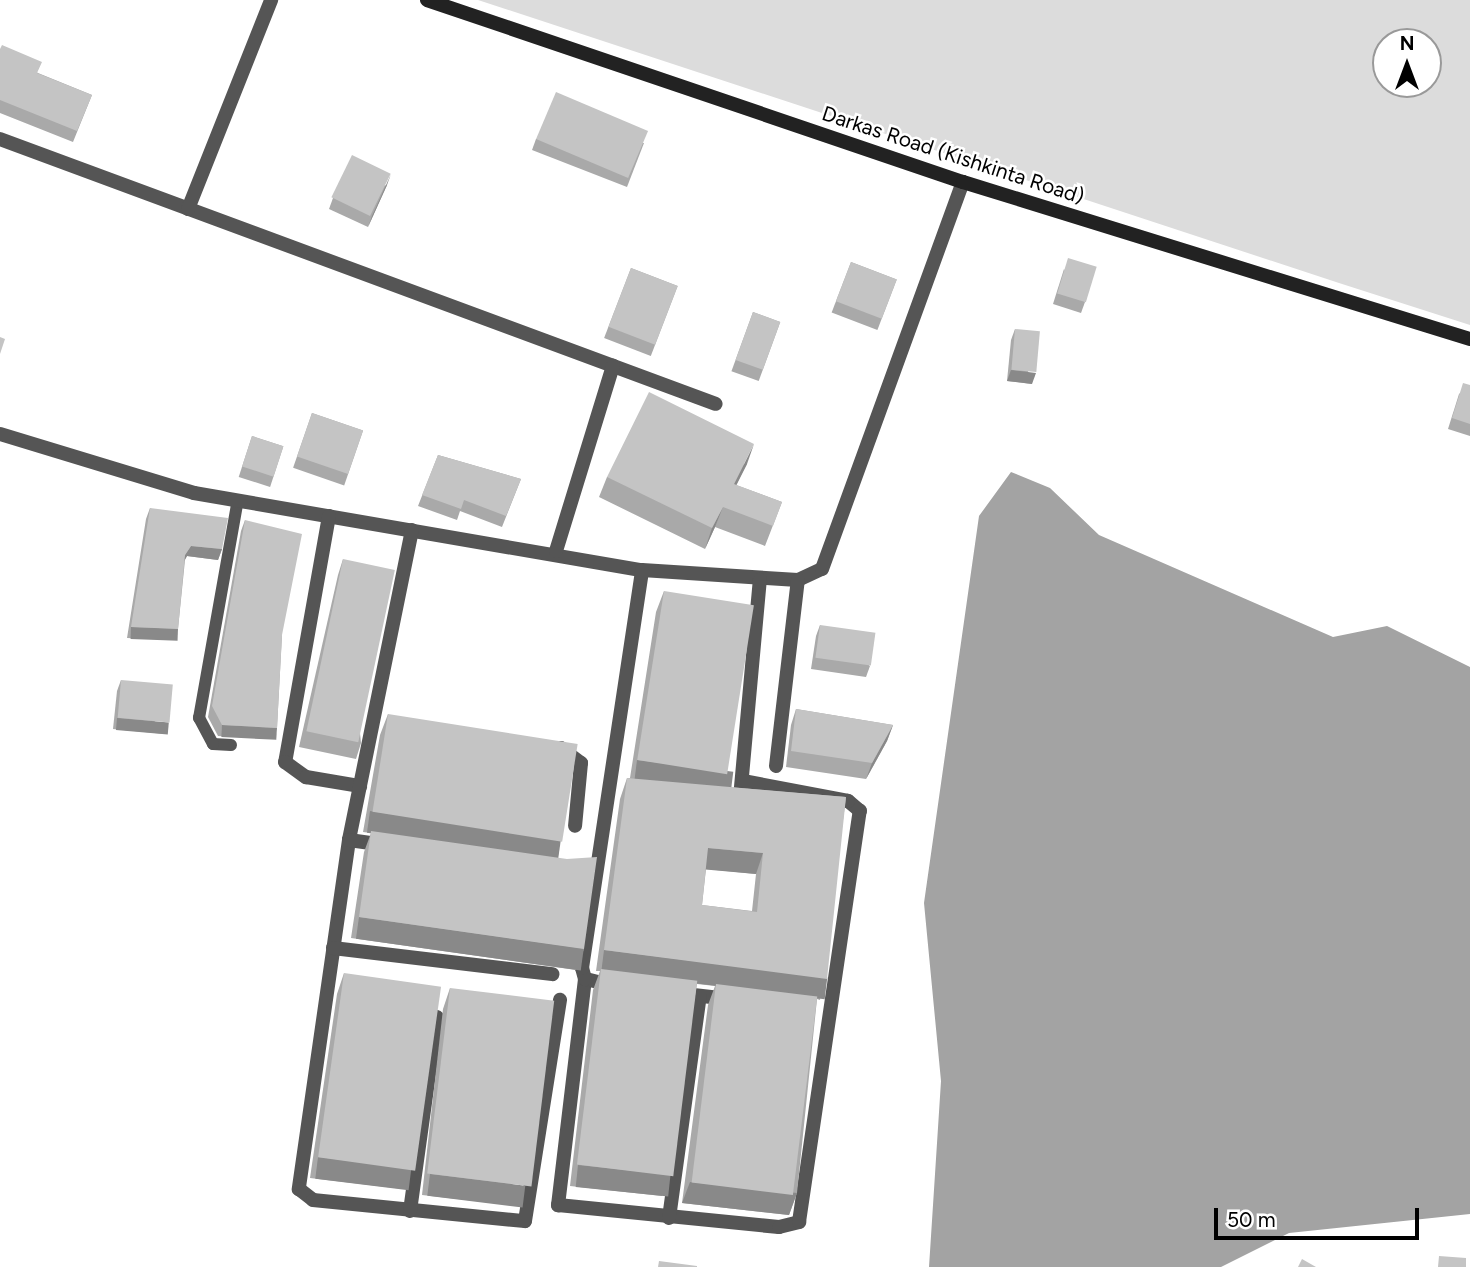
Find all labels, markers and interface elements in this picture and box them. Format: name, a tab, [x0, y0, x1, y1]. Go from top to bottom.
north arrow	[1372, 28, 1442, 98]
text: N	[1400, 32, 1414, 55]
street label: Darkas Road (Kishkinta Road)	[819, 101, 1087, 209]
scale bar	[1218, 1194, 1423, 1238]
text: 50 m	[1227, 1207, 1276, 1232]

